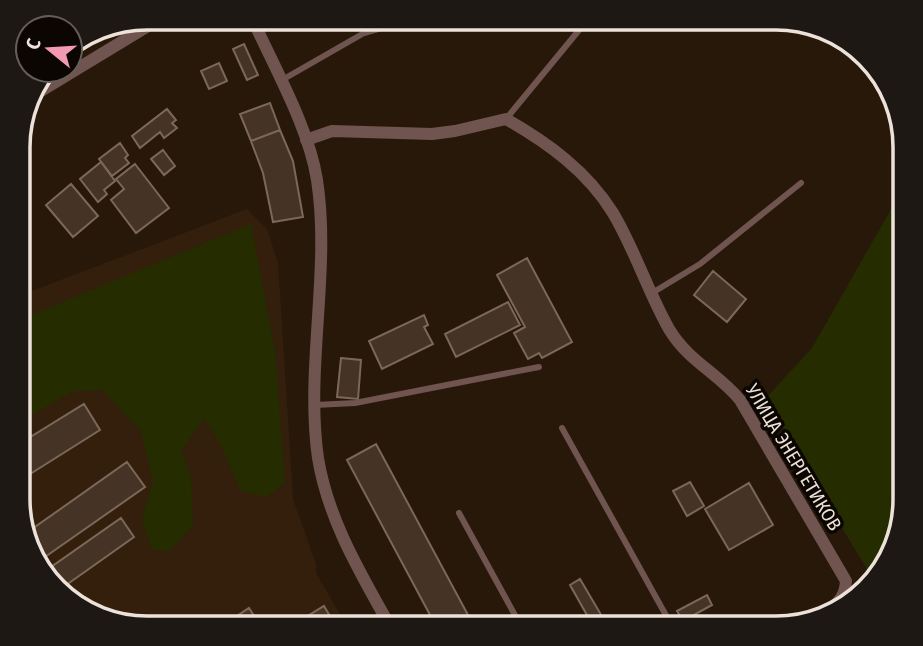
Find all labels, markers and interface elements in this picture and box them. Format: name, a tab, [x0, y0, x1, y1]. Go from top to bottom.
north arrow	[14, 14, 84, 84]
text: С	[21, 36, 46, 52]
street label: УЛИЦА ЭНЕРГЕТИКОВ	[740, 379, 846, 535]

